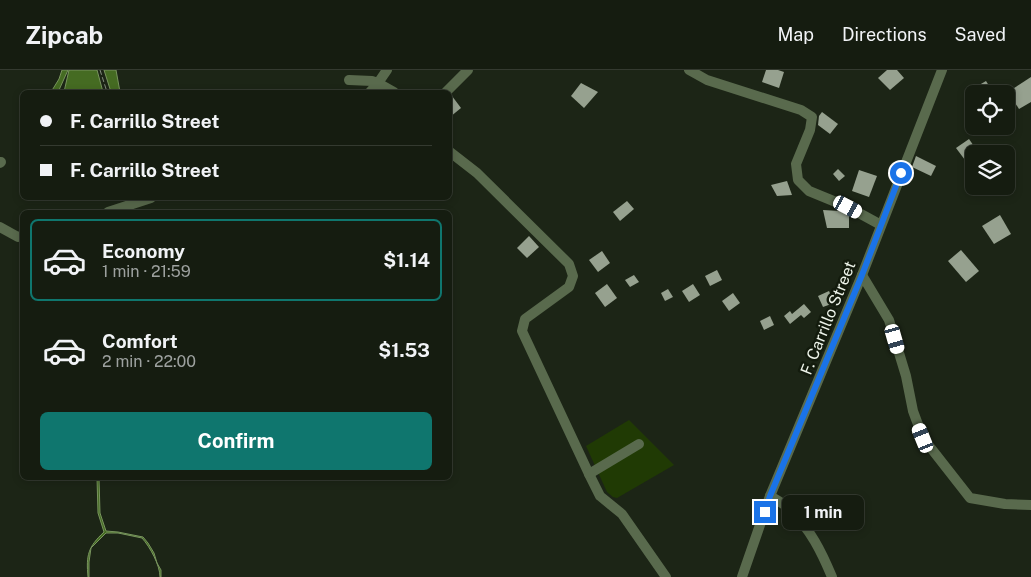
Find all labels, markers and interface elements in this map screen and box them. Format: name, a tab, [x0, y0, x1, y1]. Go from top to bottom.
text: Zipcab	[25, 21, 103, 49]
text: Map	[777, 24, 814, 45]
text: Directions	[842, 24, 927, 45]
text: Saved	[955, 24, 1006, 45]
map controls	[965, 85, 1015, 195]
button: locate	[965, 85, 1015, 135]
text: F. Carrillo Street	[70, 110, 219, 132]
button: layers	[965, 145, 1015, 195]
text: F. Carrillo Street	[70, 159, 219, 181]
route start	[890, 162, 912, 184]
car	[831, 193, 864, 221]
icon: car	[42, 238, 87, 283]
text: Economy	[102, 240, 185, 262]
text: $1.14	[383, 249, 430, 271]
street label: F. Carrillo Street	[797, 258, 859, 378]
text: 1 min · 21:59	[102, 262, 191, 281]
car	[883, 323, 906, 355]
icon: car	[42, 328, 87, 373]
text: Comfort	[102, 330, 178, 352]
text: $1.53	[378, 339, 430, 361]
text: 2 min · 22:00	[102, 352, 196, 371]
button: Confirm	[40, 412, 432, 470]
car	[910, 421, 935, 455]
callout: 1 min	[782, 494, 865, 530]
route end	[754, 501, 776, 523]
text: 1 min	[804, 503, 842, 522]

